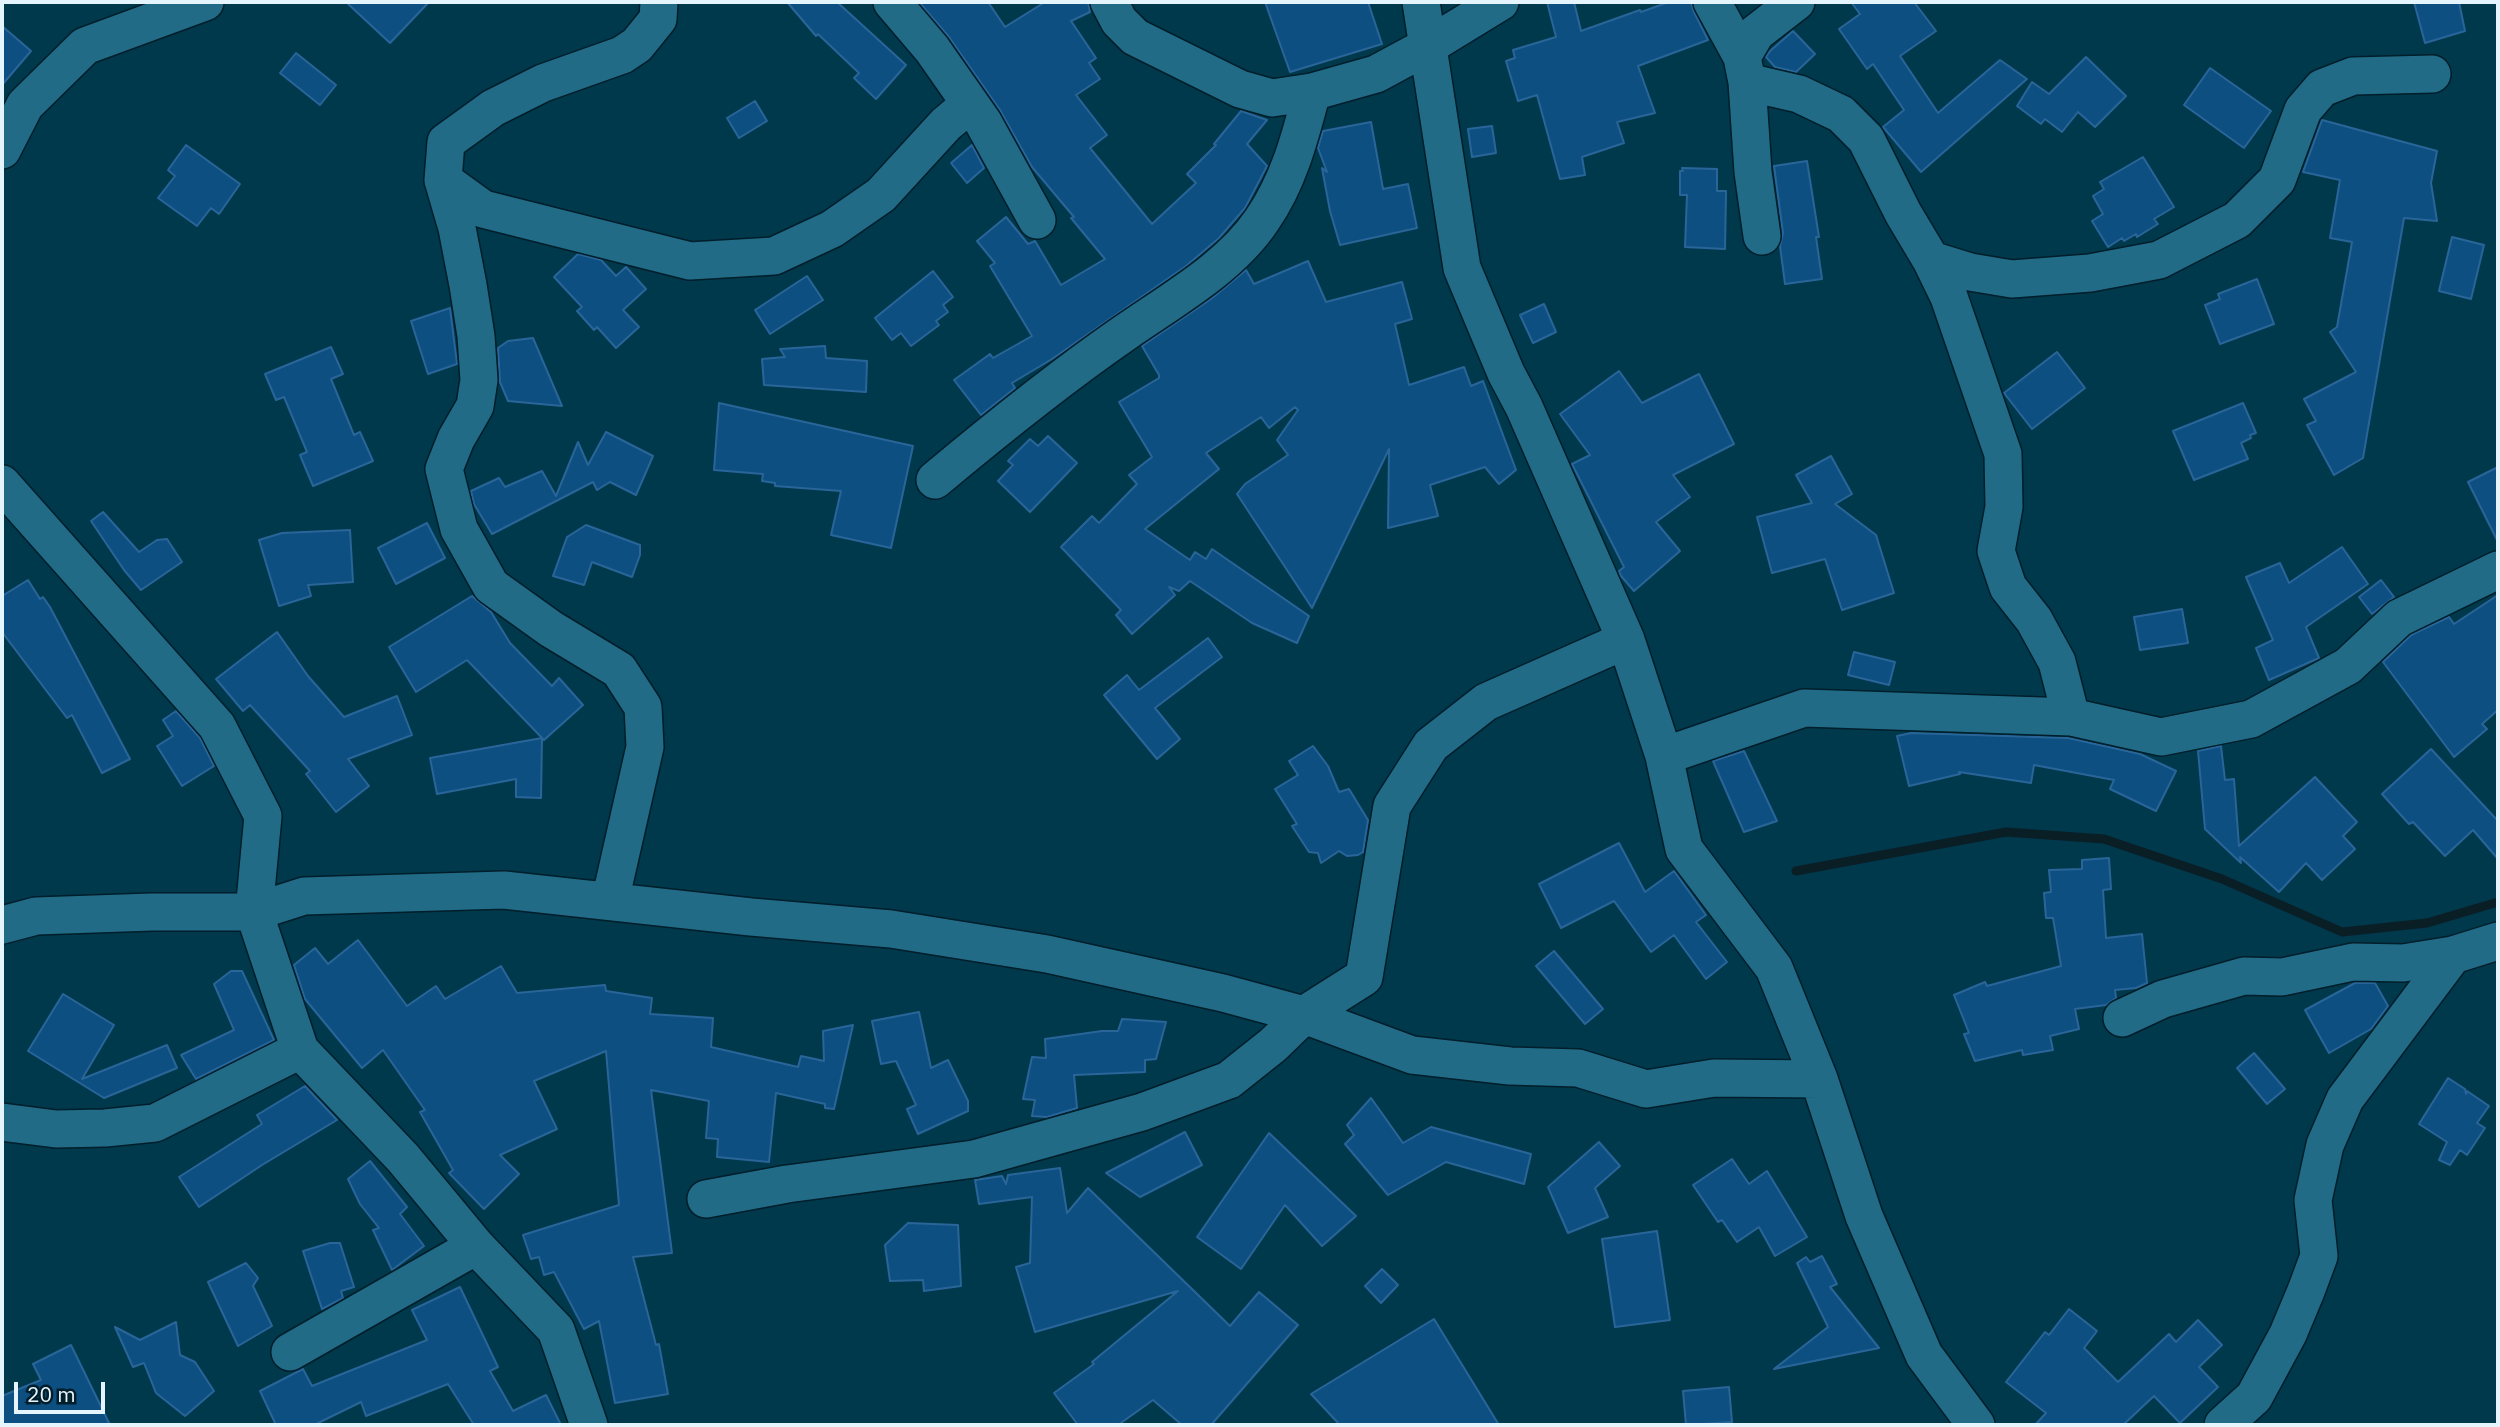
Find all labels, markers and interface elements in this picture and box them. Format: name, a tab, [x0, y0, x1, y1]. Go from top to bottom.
scale bar	[18, 1368, 108, 1412]
text: 20 m	[27, 1380, 76, 1408]

